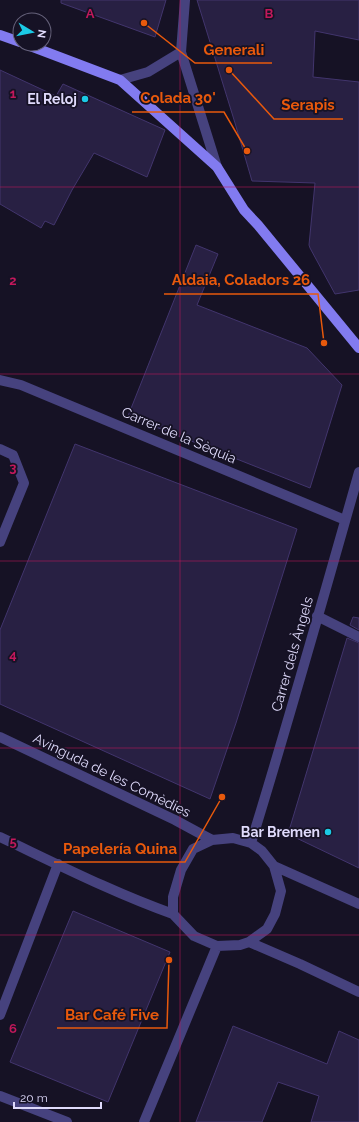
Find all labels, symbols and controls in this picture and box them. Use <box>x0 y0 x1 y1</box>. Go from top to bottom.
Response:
text: A <box>86 6 95 21</box>
text: B <box>265 6 274 21</box>
north arrow <box>12 12 52 52</box>
text: N <box>34 28 48 39</box>
callout: Generali <box>195 36 272 63</box>
text: Generali <box>204 41 264 59</box>
callout: Colada 30' <box>132 85 224 112</box>
text: 1 <box>10 86 17 101</box>
text: Colada 30' <box>140 89 216 107</box>
place label: El Reloj <box>27 91 77 107</box>
callout: Serapis <box>274 92 343 119</box>
marker: El Reloj <box>80 94 90 104</box>
text: Serapis <box>281 96 335 114</box>
callout: Aldaia, Coladors 26 <box>164 267 318 294</box>
text: Aldaia, Coladors 26 <box>172 271 310 289</box>
text: 2 <box>9 273 17 288</box>
street label: Carrer de la Sèquia <box>119 404 239 466</box>
text: 3 <box>9 460 17 475</box>
street label: Carrer dels Àngels <box>267 594 316 713</box>
text: 4 <box>9 647 17 662</box>
street label: Avinguda de les Comèdies <box>31 730 194 820</box>
place label: Bar Bremen <box>241 824 320 840</box>
marker: Bar Bremen <box>323 827 333 837</box>
text: 5 <box>9 834 17 849</box>
callout: Papelería Quina <box>54 835 185 862</box>
text: Papelería Quina <box>63 840 177 858</box>
callout: Bar Café Five <box>57 1001 167 1028</box>
text: Bar Café Five <box>65 1006 159 1024</box>
text: 6 <box>9 1021 17 1036</box>
scale bar <box>14 1084 101 1110</box>
text: 20 m <box>20 1091 48 1105</box>

